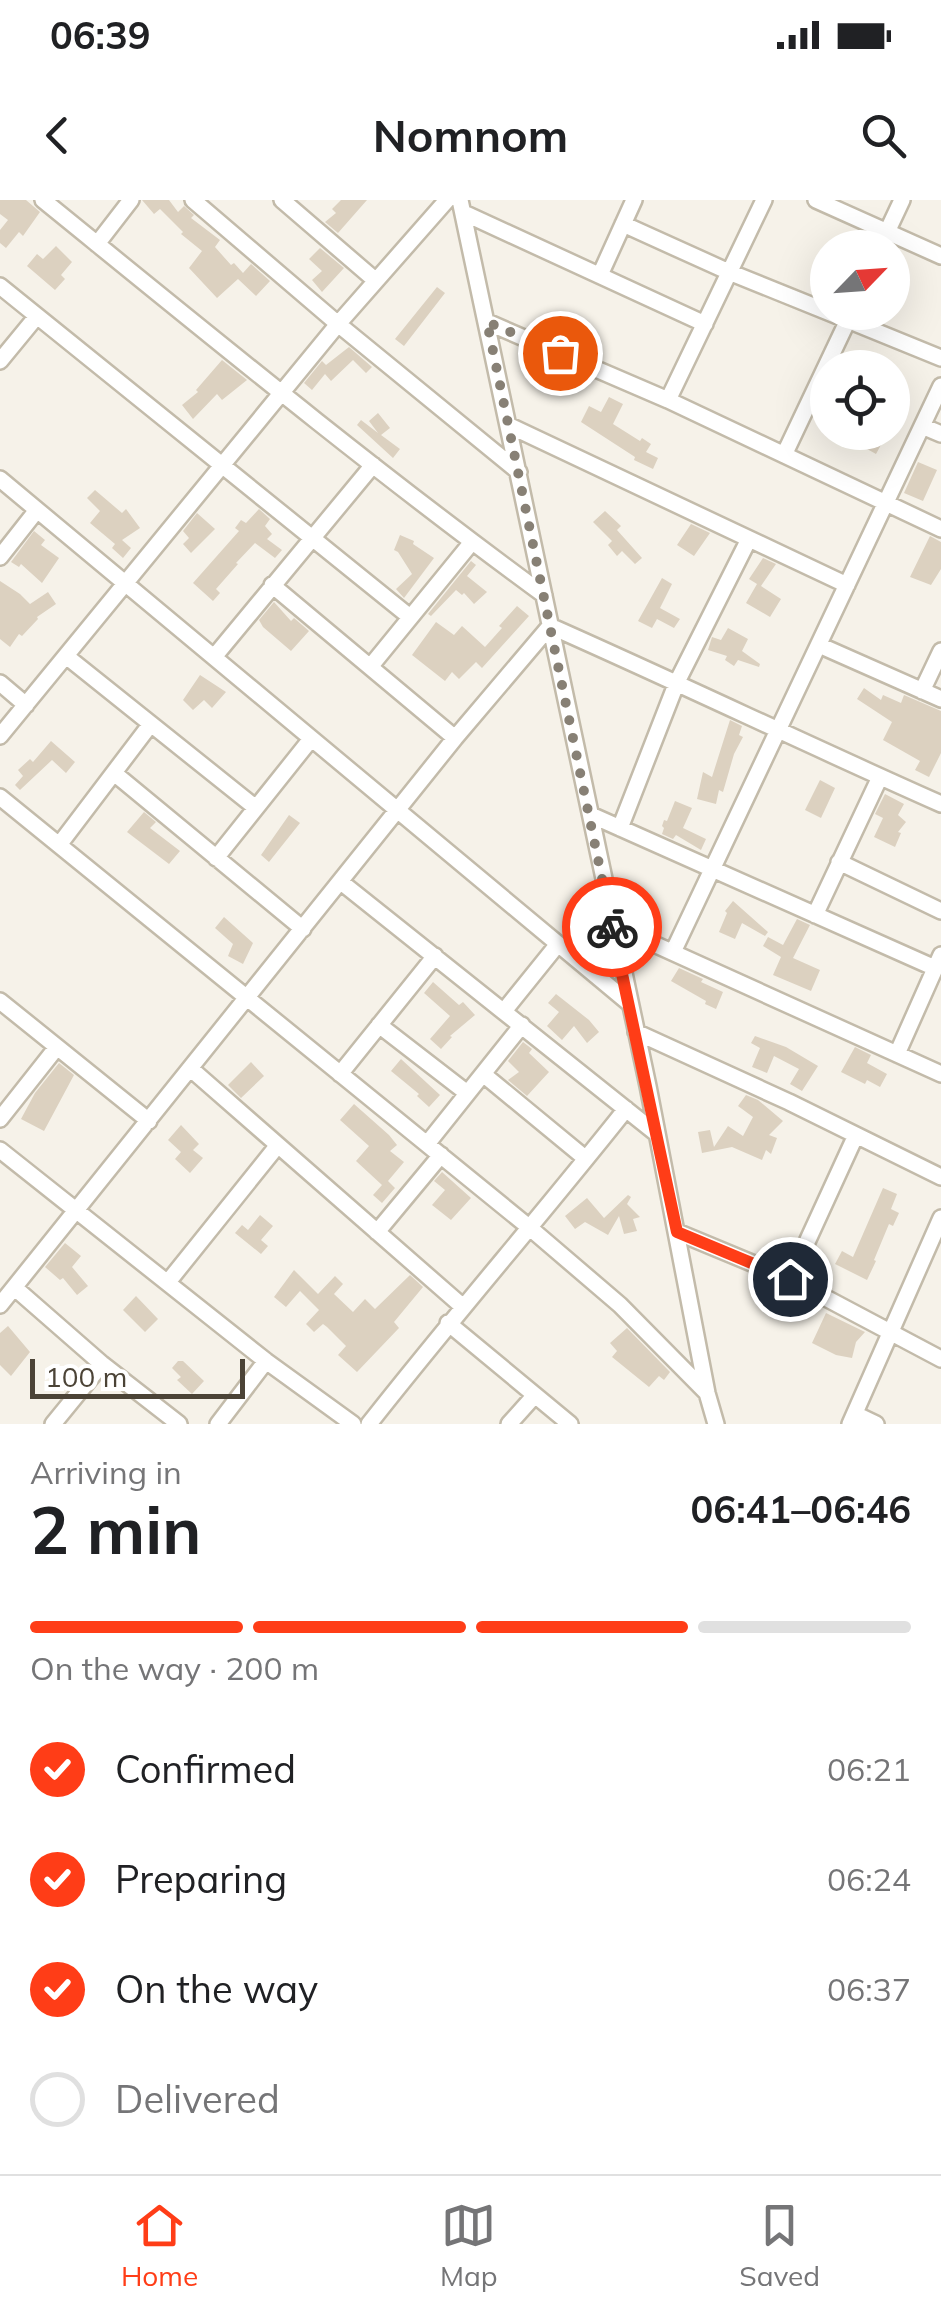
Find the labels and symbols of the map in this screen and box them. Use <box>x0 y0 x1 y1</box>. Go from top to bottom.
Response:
north arrow <box>810 230 910 330</box>
pin <box>518 311 603 396</box>
courier <box>562 877 662 977</box>
pin <box>748 1237 833 1322</box>
scale bar <box>30 1354 245 1398</box>

